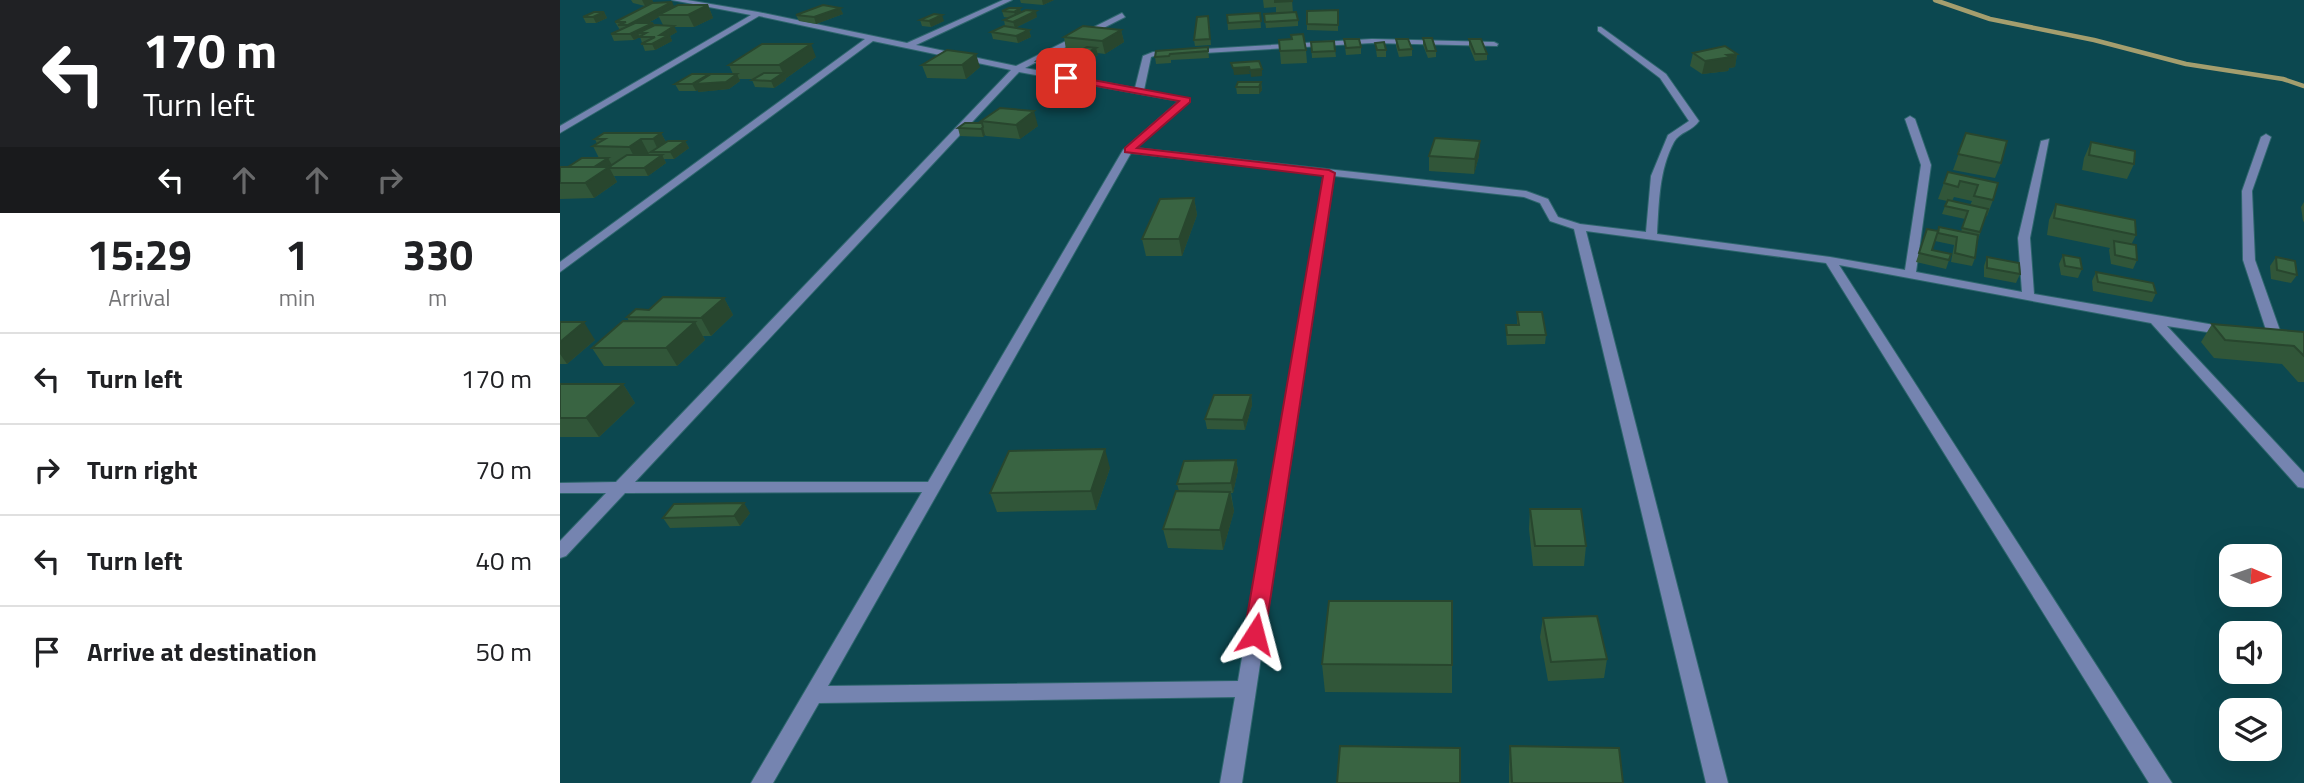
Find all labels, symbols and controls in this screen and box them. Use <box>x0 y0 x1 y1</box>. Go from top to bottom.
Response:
text: 170 m <box>143 12 277 87</box>
icon: left <box>28 28 119 119</box>
pin <box>1036 48 1096 108</box>
icon: arrive <box>1047 59 1085 97</box>
text: Turn left <box>143 80 255 128</box>
icon: left <box>152 161 190 199</box>
icon: ahead <box>225 161 263 199</box>
icon: ahead <box>298 161 336 199</box>
icon: right <box>371 161 409 199</box>
text: 15:29 <box>87 222 192 286</box>
text: 1 <box>285 222 309 286</box>
text: 330 <box>402 222 473 286</box>
text: Arrival <box>108 280 171 315</box>
text: min <box>279 280 315 315</box>
text: m <box>428 280 447 315</box>
text: Turn left <box>87 359 182 398</box>
text: 170 m <box>461 359 532 398</box>
icon: left <box>28 360 66 398</box>
text: Turn right <box>87 450 198 489</box>
text: 70 m <box>475 450 532 489</box>
icon: right <box>28 451 66 489</box>
text: Turn left <box>87 541 182 580</box>
text: 40 m <box>475 541 532 580</box>
icon: left <box>28 542 66 580</box>
north arrow <box>2219 544 2282 607</box>
map controls <box>2219 544 2282 761</box>
position arrow <box>1218 597 1292 671</box>
button: sound <box>2219 621 2282 684</box>
text: Arrive at destination <box>87 632 317 671</box>
text: 50 m <box>475 632 532 671</box>
icon: arrive <box>28 633 66 671</box>
button: layers <box>2219 698 2282 761</box>

